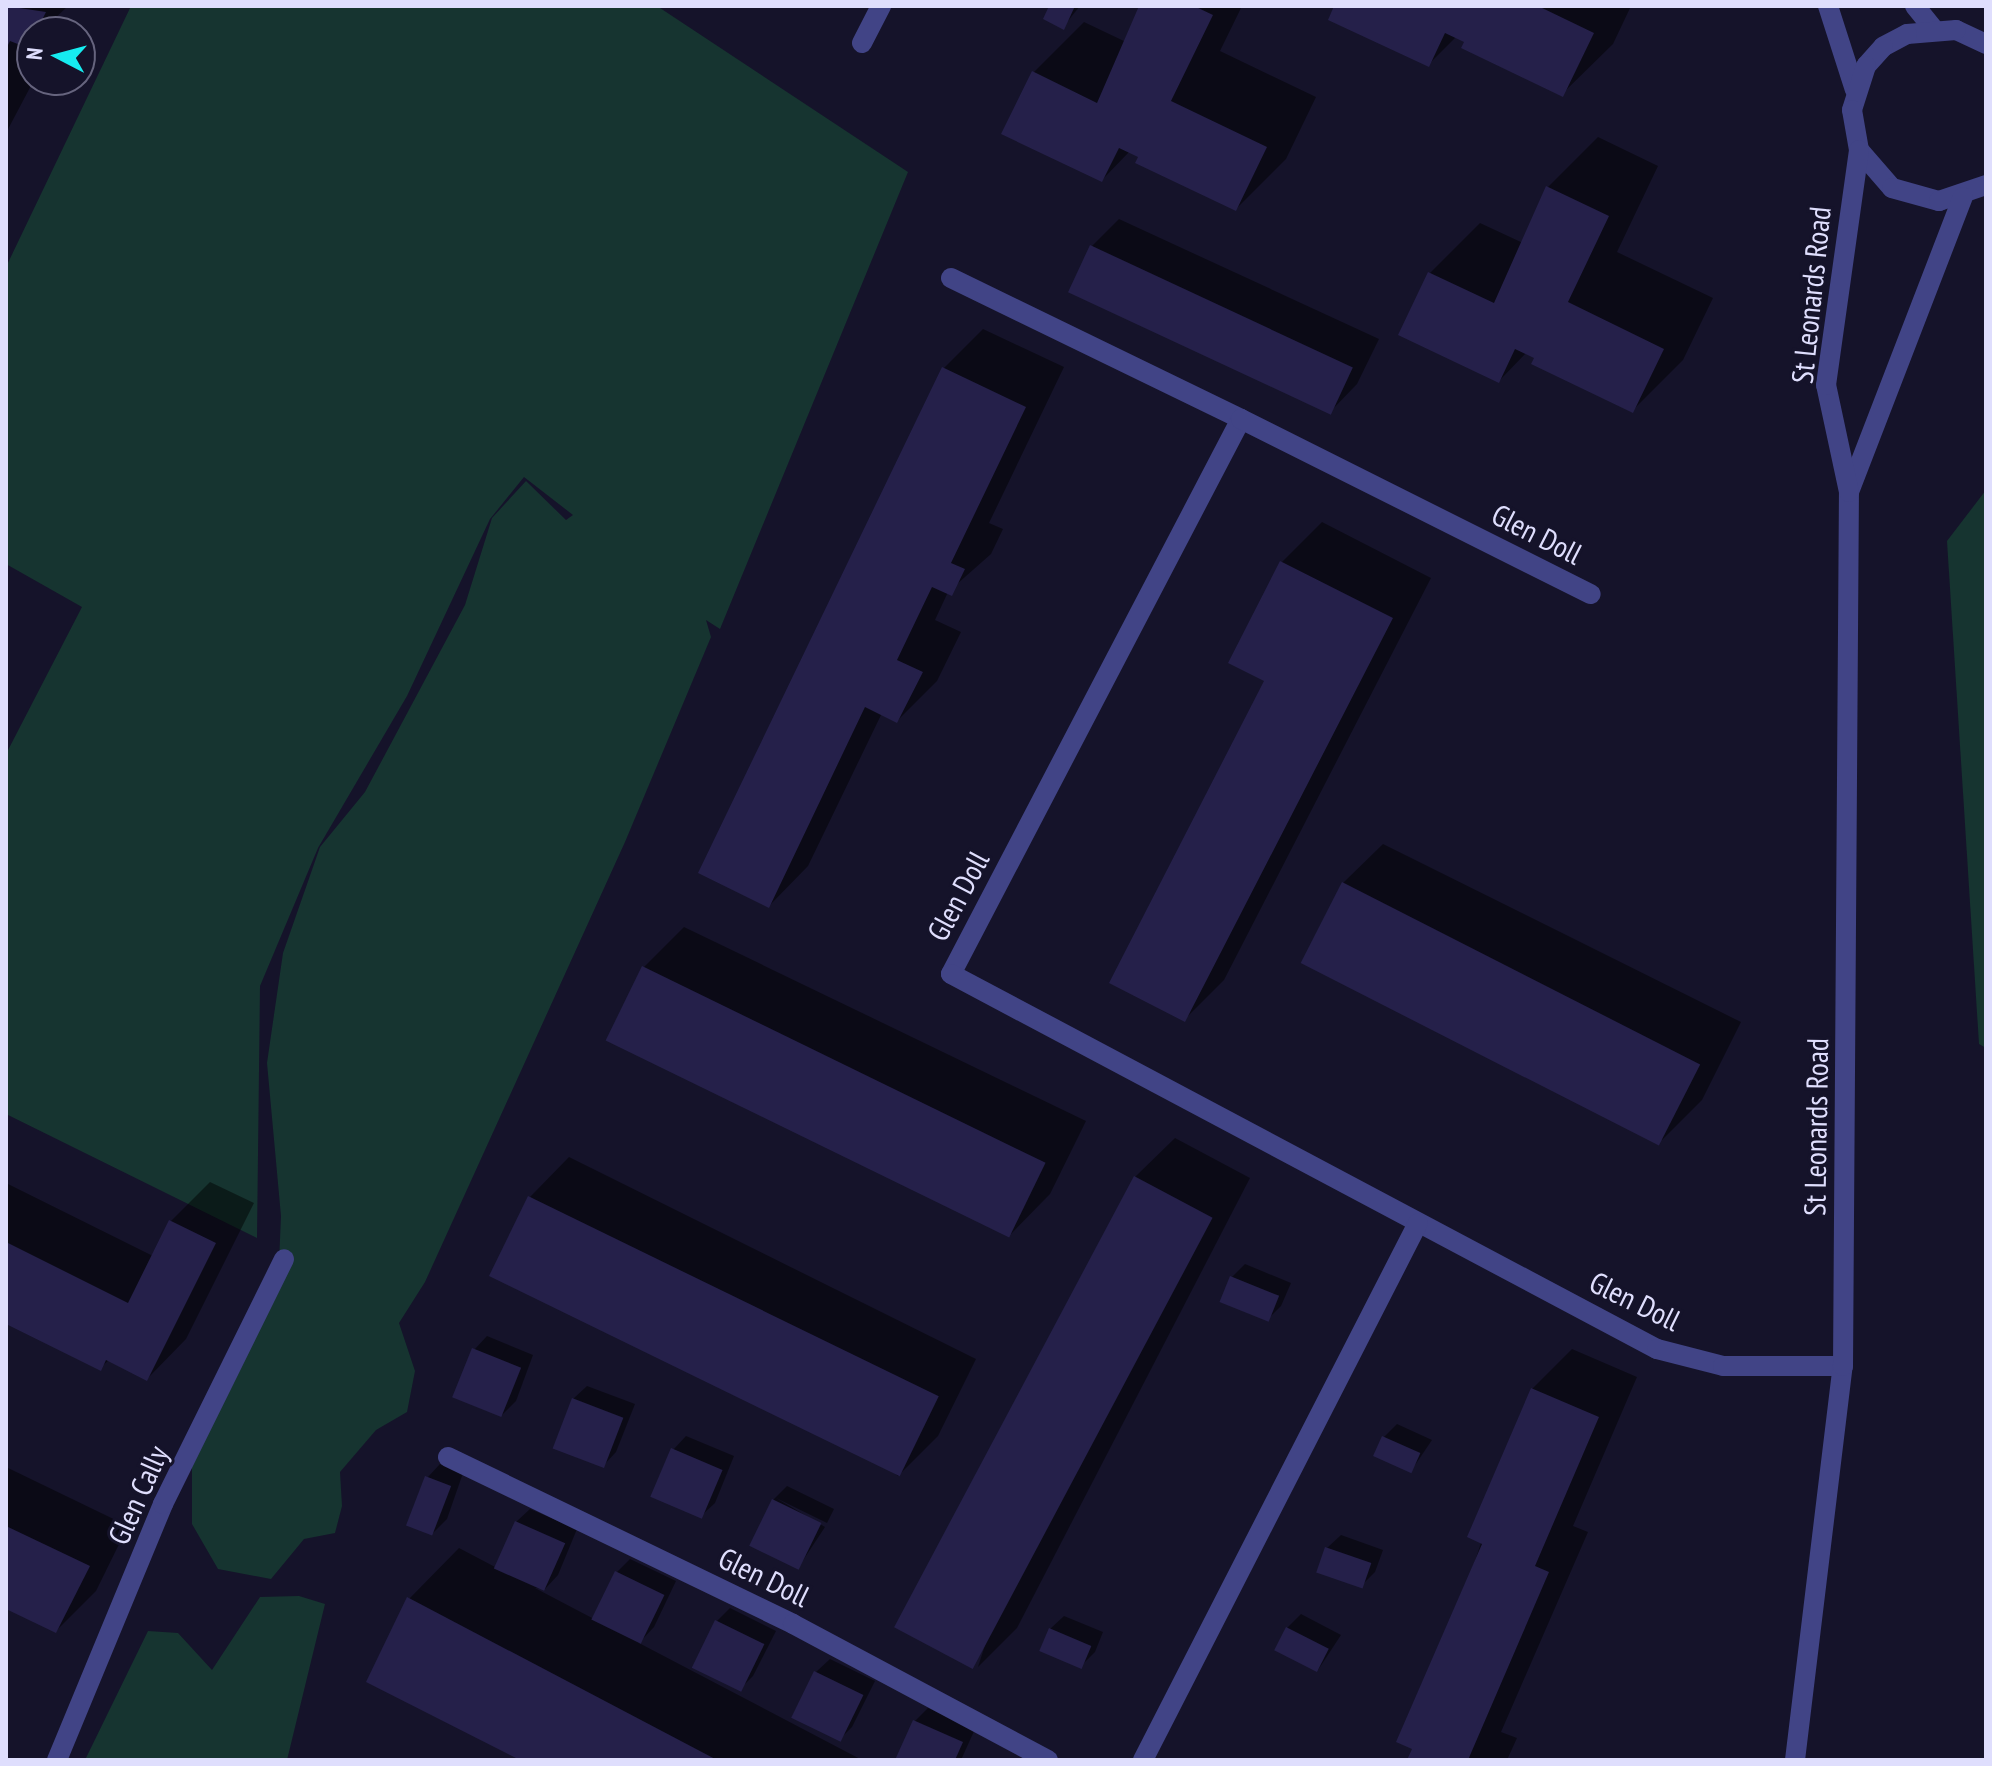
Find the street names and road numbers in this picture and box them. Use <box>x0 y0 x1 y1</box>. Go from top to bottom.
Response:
street label: St Leonards Road <box>1784 205 1838 385</box>
street label: Glen Doll <box>1486 496 1588 572</box>
street label: Glen Doll <box>919 845 997 947</box>
street label: St Leonards Road <box>1796 1038 1836 1216</box>
street label: Glen Doll <box>1584 1264 1686 1338</box>
street label: Glen Cally <box>100 1440 176 1550</box>
street label: Glen Doll <box>713 1540 815 1614</box>

